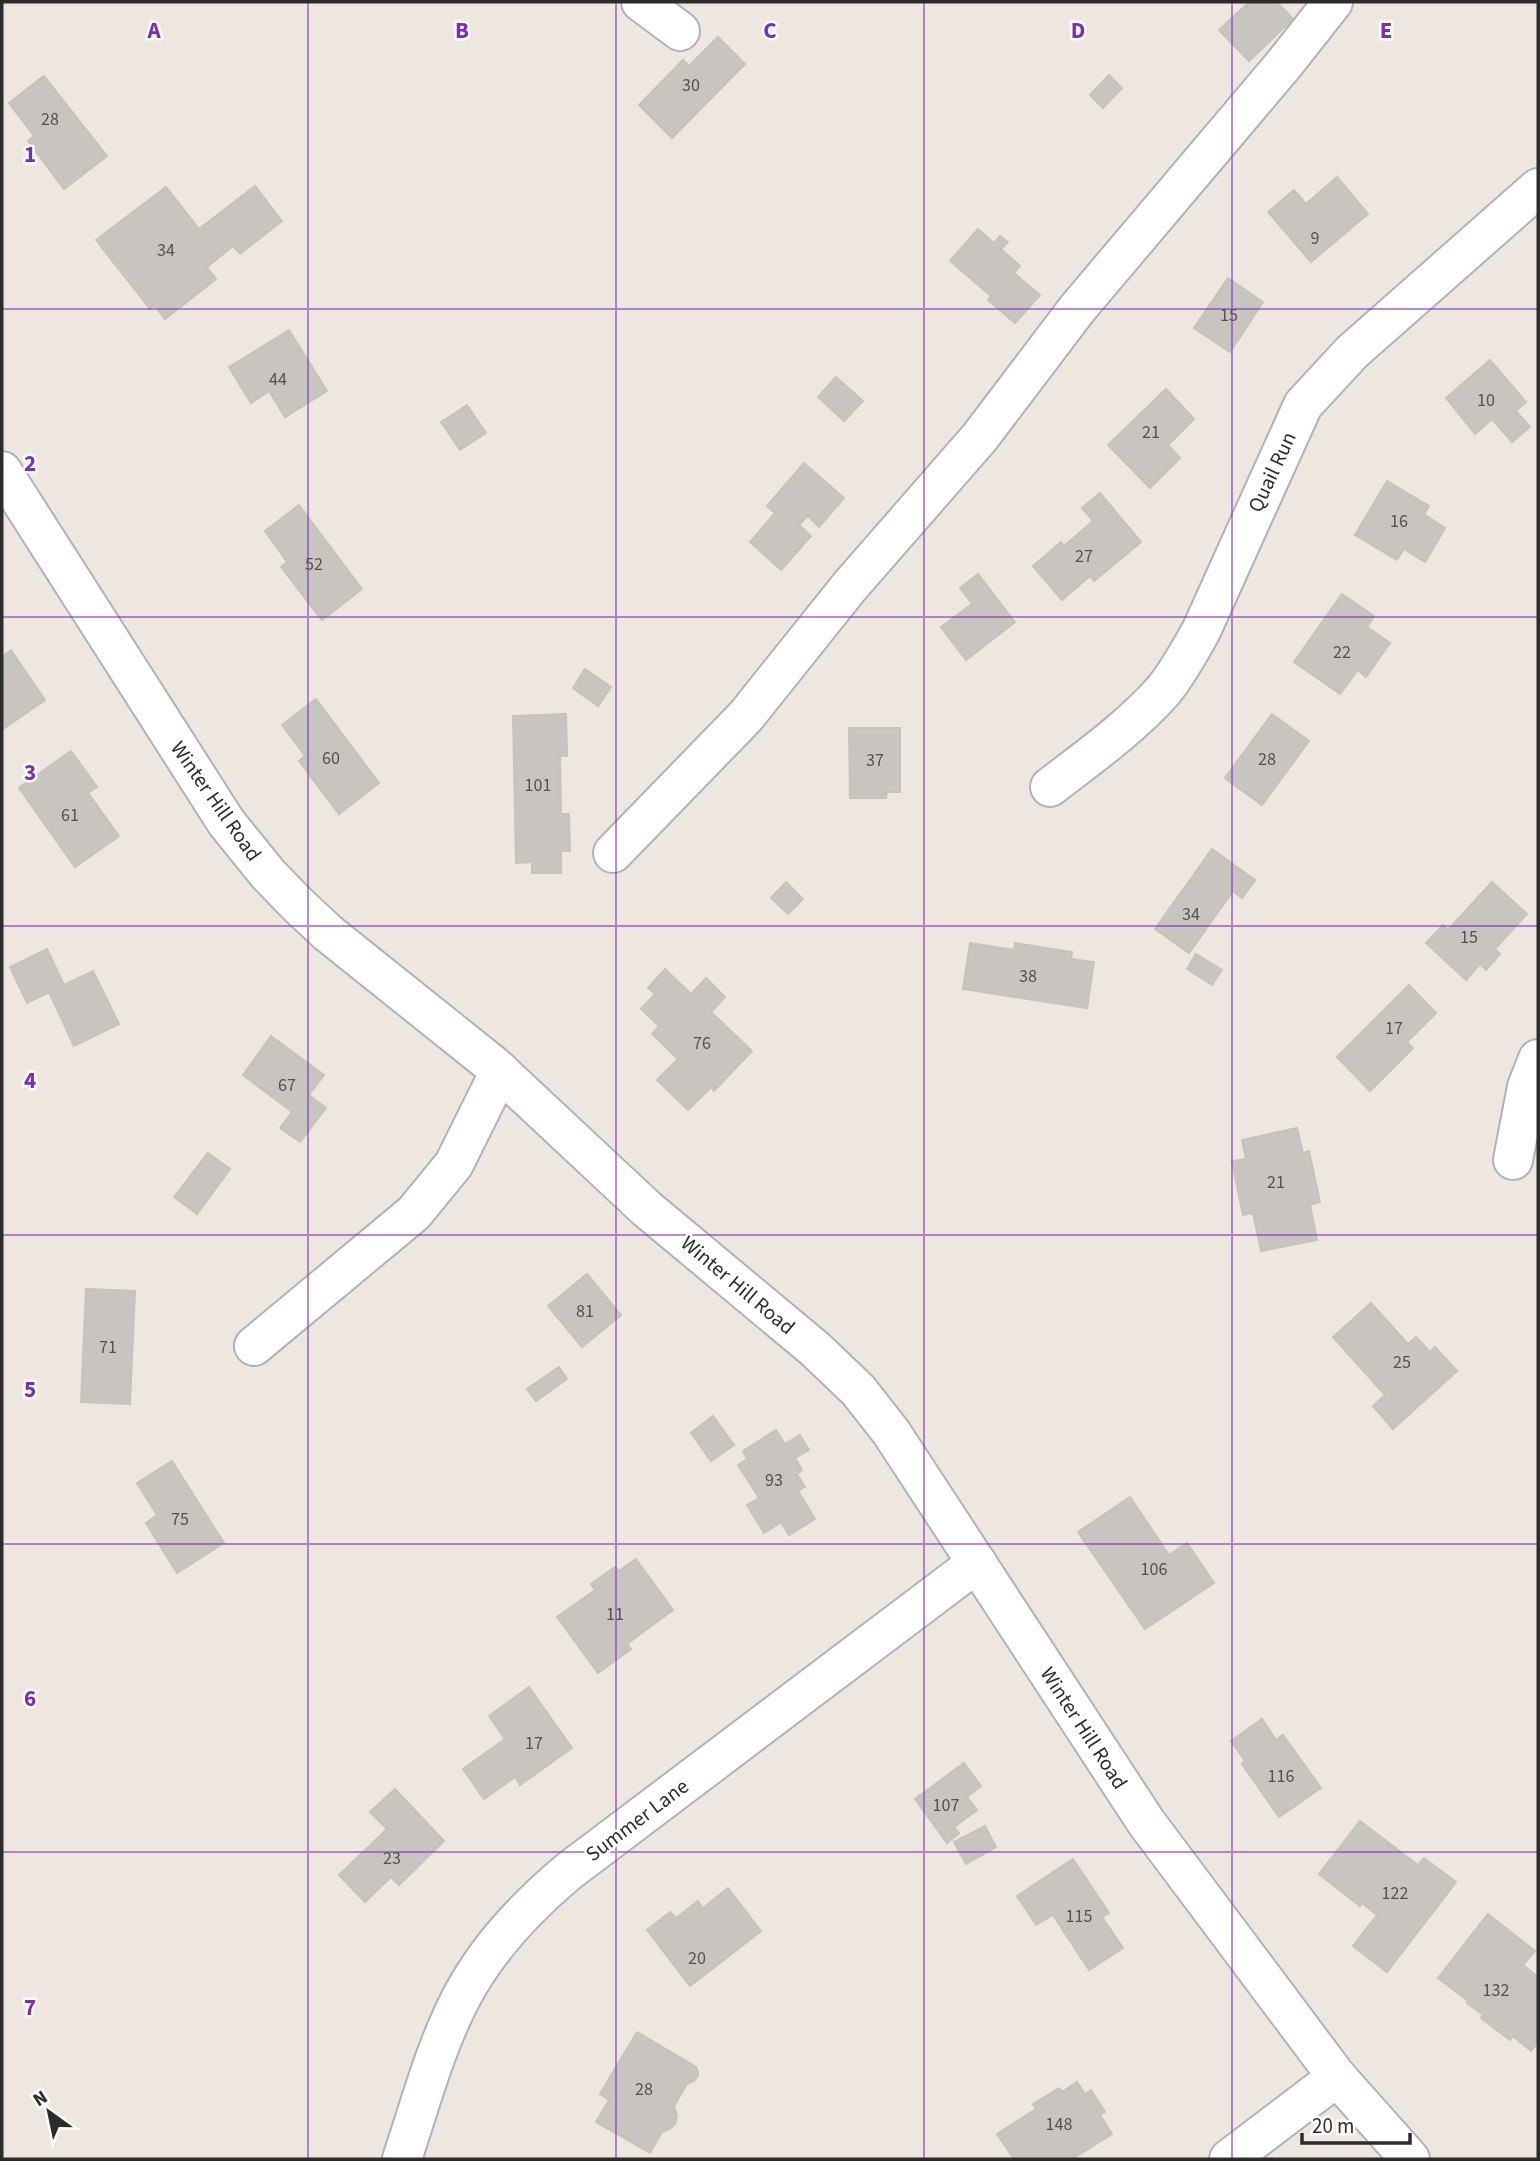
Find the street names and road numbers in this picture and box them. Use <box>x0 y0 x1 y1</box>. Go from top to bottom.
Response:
street label: Quail Run <box>1240 427 1304 517</box>
street label: Winter Hill Road <box>163 735 269 867</box>
street label: Winter Hill Road <box>674 1228 802 1342</box>
street label: Winter Hill Road <box>1033 1661 1135 1795</box>
street label: Summer Lane <box>579 1771 695 1869</box>

